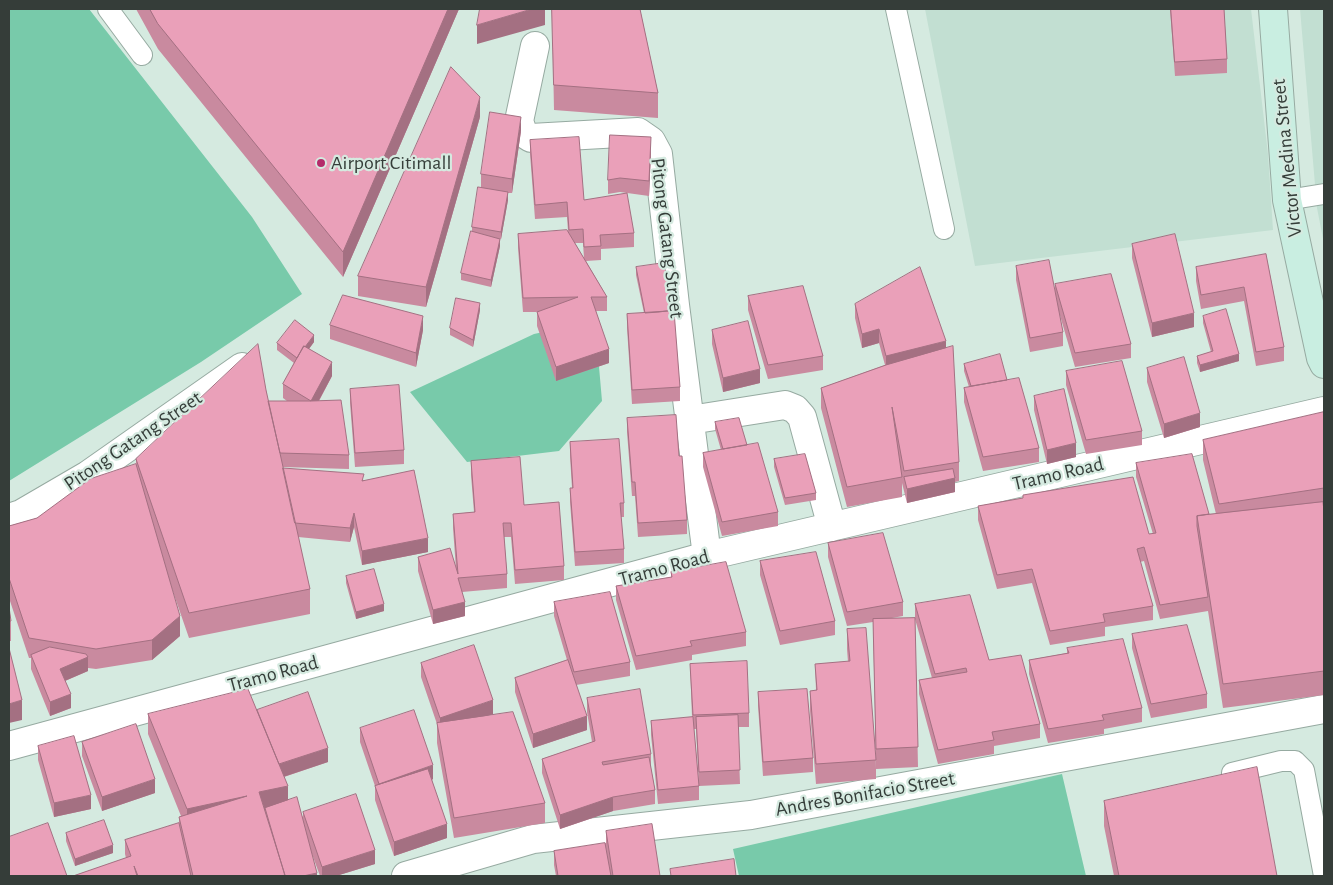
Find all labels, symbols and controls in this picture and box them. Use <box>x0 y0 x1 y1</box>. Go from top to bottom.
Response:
street label: Victor Medina Street <box>1267 78 1307 238</box>
place label: Airport Citimall <box>331 151 451 175</box>
marker: Airport Citimall <box>315 157 327 169</box>
street label: Pitong Gatang Street <box>645 157 689 319</box>
street label: Pitong Gatang Street <box>59 386 207 496</box>
street label: Tramo Road <box>1010 452 1106 496</box>
street label: Tramo Road <box>616 544 712 592</box>
street label: Tramo Road <box>225 650 321 698</box>
street label: Andres Bonifacio Street <box>774 766 956 822</box>

